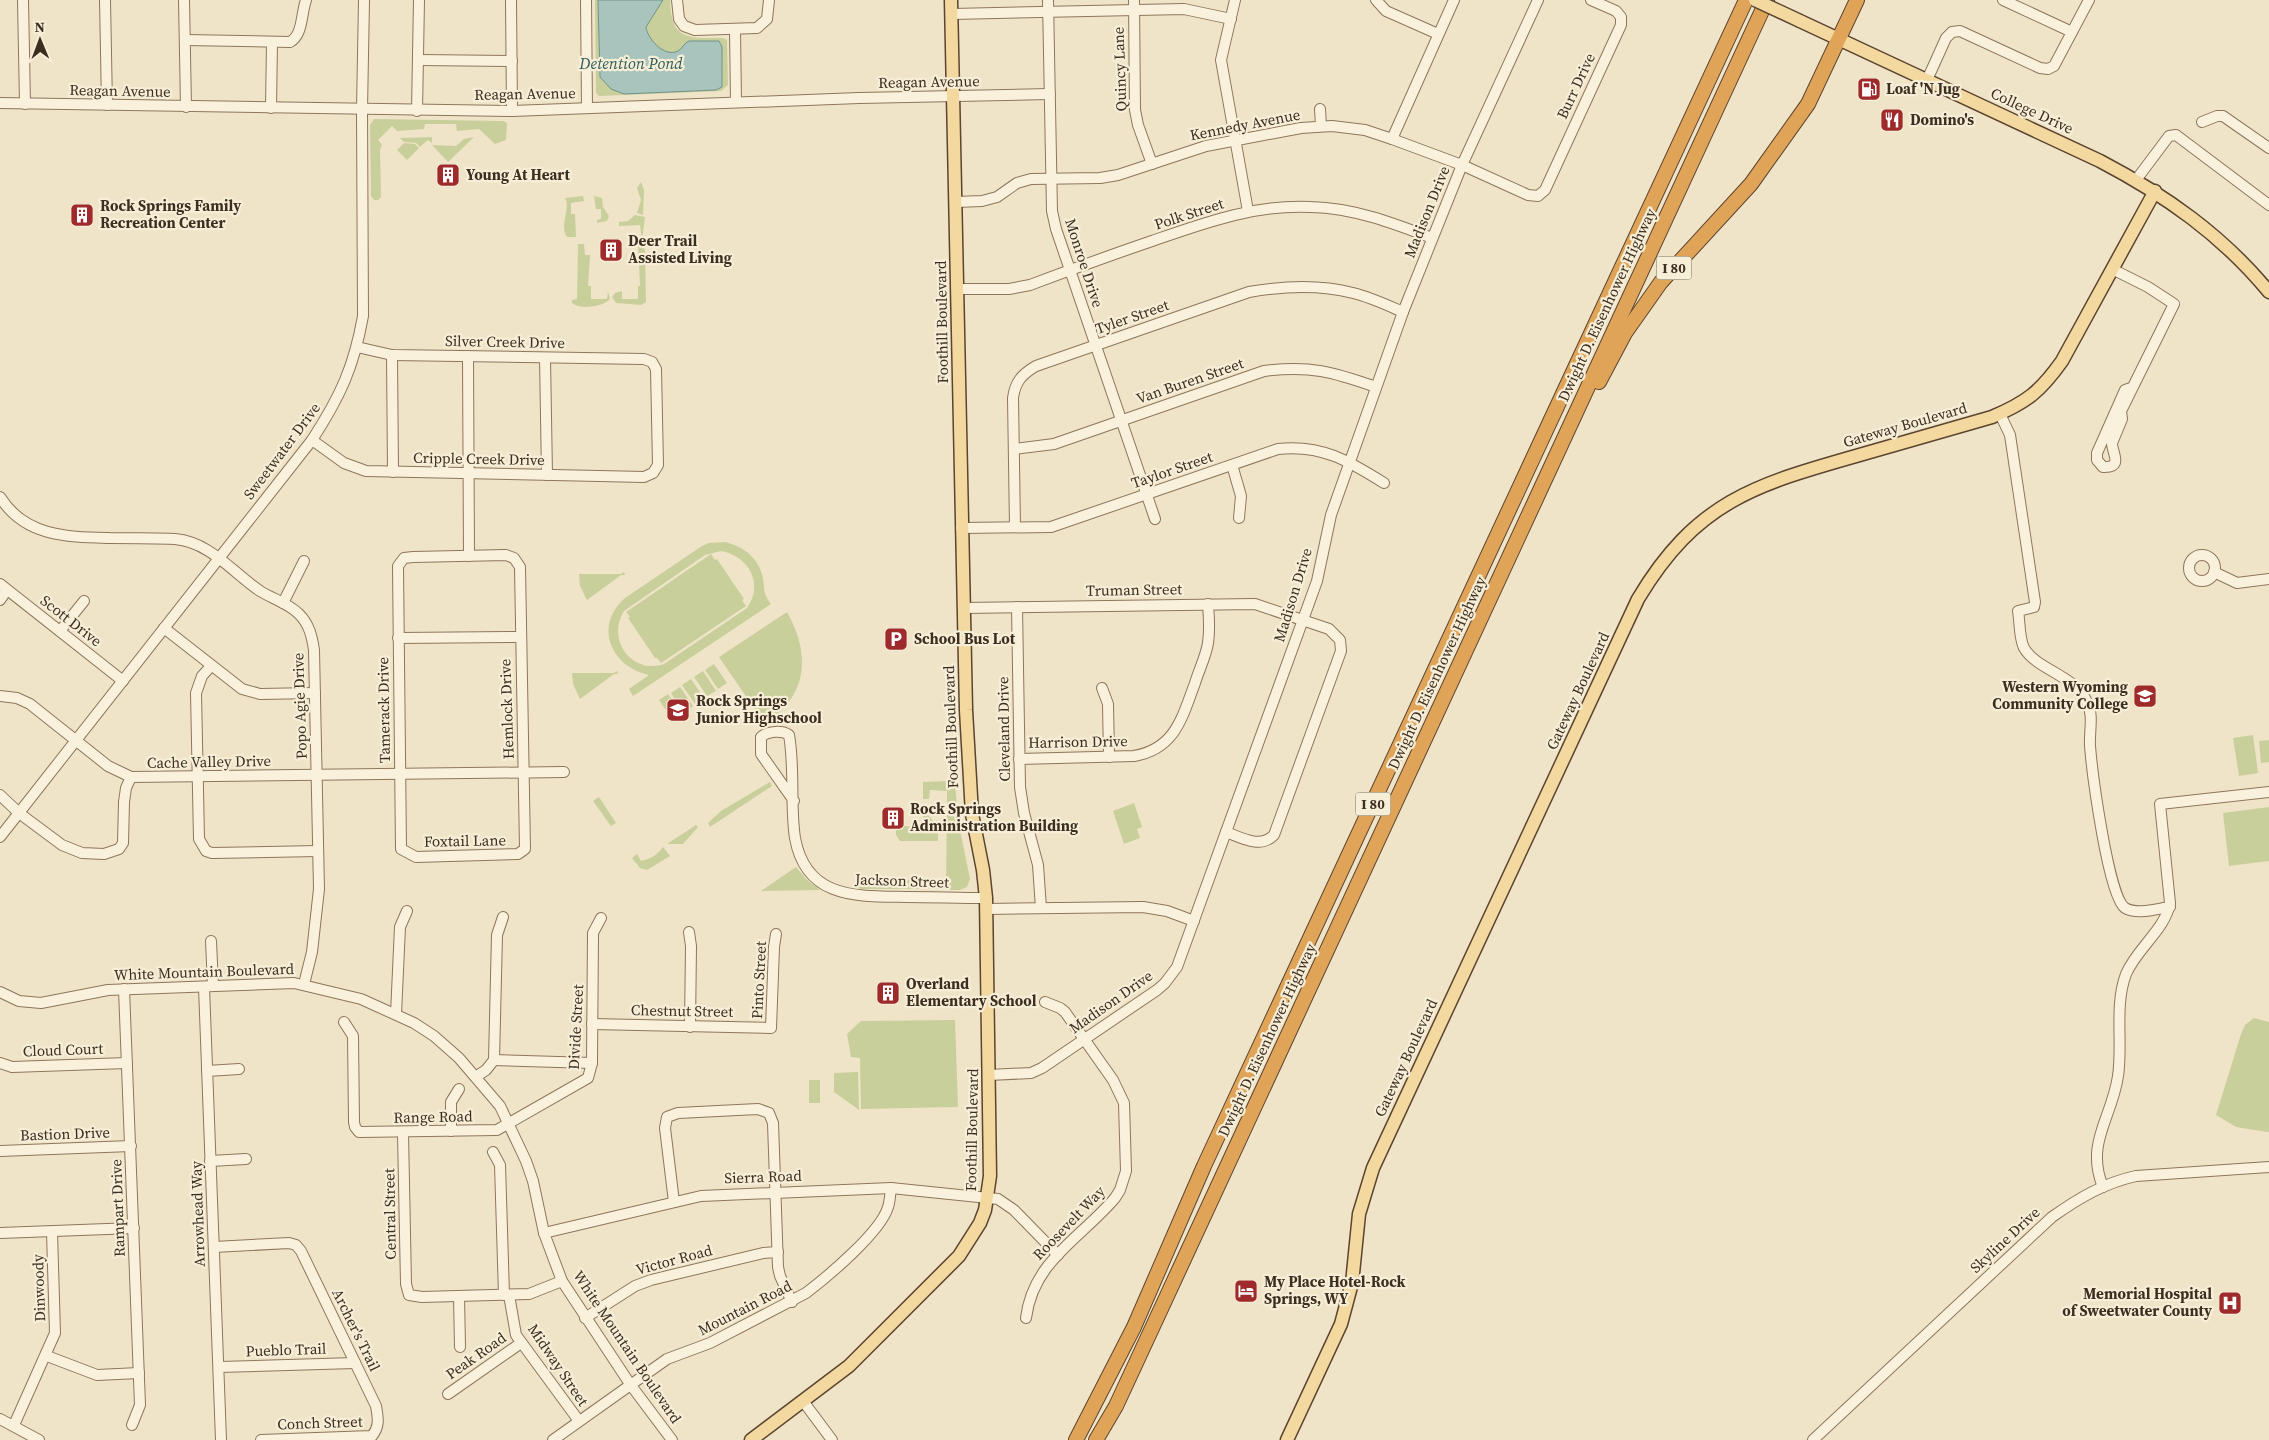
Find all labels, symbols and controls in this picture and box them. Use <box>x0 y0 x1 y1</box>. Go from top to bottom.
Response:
north arrow <box>15 15 65 65</box>
text: N <box>34 17 45 37</box>
street label: Quincy Lane <box>1108 26 1131 112</box>
street label: Burr Drive <box>1551 49 1600 122</box>
water label: Detention Pond <box>578 52 683 74</box>
street label: Reagan Avenue <box>878 70 980 93</box>
fuel station icon: Loaf 'N Jug <box>1856 76 1882 102</box>
place label: Loaf 'N Jug <box>1886 78 1960 99</box>
street label: Reagan Avenue <box>69 79 171 102</box>
street label: Reagan Avenue <box>474 82 576 105</box>
street label: College Drive <box>1987 82 2077 139</box>
street label: Kennedy Avenue <box>1188 103 1302 145</box>
restaurant icon: Domino's <box>1879 107 1905 133</box>
place label: Domino's <box>1910 109 1974 130</box>
building icon: Young At Heart <box>435 162 461 188</box>
street label: Madison Drive <box>1399 162 1455 261</box>
place label: Young At Heart <box>466 164 570 185</box>
street label: Polk Street <box>1152 192 1226 235</box>
place label: Rock Springs Family Recreation Center <box>100 195 241 233</box>
building icon: Rock Springs Family Recreation Center <box>69 202 95 228</box>
street label: Dwight D. Eisenhower Highway <box>1552 204 1661 405</box>
street label: Monroe Drive <box>1060 216 1109 310</box>
place label: Deer Trail Assisted Living <box>628 230 732 268</box>
building icon: Deer Trail Assisted Living <box>598 237 624 263</box>
road number: I 80 <box>1656 256 1692 280</box>
street label: Foothill Boulevard <box>930 260 953 384</box>
street label: Tyler Street <box>1092 294 1172 339</box>
street label: Silver Creek Drive <box>445 330 565 353</box>
street label: Van Buren Street <box>1133 352 1246 409</box>
street label: Gateway Boulevard <box>1840 397 1970 452</box>
street label: Sweetwater Drive <box>238 398 325 503</box>
street label: Taylor Street <box>1128 446 1215 493</box>
street label: Cripple Creek Drive <box>413 447 545 470</box>
street label: Madison Drive <box>1268 545 1317 644</box>
street label: Dwight D. Eisenhower Highway <box>1382 572 1491 773</box>
street label: Truman Street <box>1086 578 1182 601</box>
street label: Scott Drive <box>36 590 107 651</box>
parking icon: School Bus Lot <box>883 626 909 652</box>
place label: School Bus Lot <box>914 628 1016 649</box>
street label: Gateway Boulevard <box>1541 628 1614 753</box>
street label: Popo Agie Drive <box>287 652 312 760</box>
street label: Tamerack Drive <box>372 656 395 763</box>
street label: Hemlock Drive <box>494 658 519 760</box>
street label: Foothill Boulevard <box>938 665 963 789</box>
street label: Cleveland Drive <box>992 676 1015 782</box>
place label: Western Wyoming Community College <box>1992 676 2128 714</box>
school or university icon: Western Wyoming Community College <box>2132 683 2158 709</box>
place label: Rock Springs Junior Highschool <box>695 690 822 728</box>
school or university icon: Rock Springs Junior Highschool <box>665 697 691 723</box>
street label: Harrison Drive <box>1028 730 1128 753</box>
street label: Cache Valley Drive <box>147 750 272 773</box>
road number: I 80 <box>1356 792 1390 816</box>
place label: Rock Springs Administration Building <box>910 798 1078 836</box>
building icon: Rock Springs Administration Building <box>880 805 906 831</box>
street label: Foxtail Lane <box>424 829 507 852</box>
street label: Jackson Street <box>854 868 950 893</box>
street label: Dwight D. Eisenhower Highway <box>1212 939 1321 1140</box>
street label: Pinto Street <box>746 940 771 1019</box>
street label: White Mountain Boulevard <box>113 958 295 985</box>
street label: Madison Drive <box>1065 965 1157 1038</box>
place label: Overland Elementary School <box>906 973 1037 1011</box>
building icon: Overland Elementary School <box>875 980 901 1006</box>
street label: Divide Street <box>563 984 588 1070</box>
street label: Gateway Boulevard <box>1369 995 1442 1120</box>
street label: Chestnut Street <box>631 999 734 1022</box>
street label: Cloud Court <box>22 1038 104 1061</box>
street label: Foothill Boulevard <box>960 1068 983 1192</box>
street label: Range Road <box>393 1105 473 1128</box>
street label: Bastion Drive <box>20 1121 111 1146</box>
street label: Rampart Drive <box>105 1158 130 1257</box>
street label: Arrowhead Way <box>185 1160 210 1267</box>
street label: Sierra Road <box>724 1165 803 1188</box>
street label: Central Street <box>378 1168 401 1260</box>
street label: Roosevelt Way <box>1028 1181 1110 1264</box>
street label: Skyline Drive <box>1965 1202 2044 1277</box>
street label: Victor Road <box>633 1239 715 1280</box>
street label: Dinwoody <box>27 1254 50 1322</box>
street label: White Mountain Boulevard <box>568 1266 687 1428</box>
place label: My Place Hotel-Rock Springs, WY <box>1264 1271 1406 1309</box>
street label: Mountain Road <box>694 1275 796 1340</box>
hotel icon: My Place Hotel-Rock Springs, WY <box>1233 1278 1259 1304</box>
place label: Memorial Hospital of Sweetwater County <box>2062 1283 2212 1321</box>
street label: Archer's Trail <box>327 1285 386 1375</box>
hospital icon: Memorial Hospital of Sweetwater County <box>2217 1290 2243 1316</box>
street label: Midway Street <box>523 1319 594 1410</box>
street label: Peak Road <box>441 1327 511 1384</box>
street label: Pueblo Trail <box>245 1338 327 1361</box>
street label: Conch Street <box>277 1411 363 1434</box>

